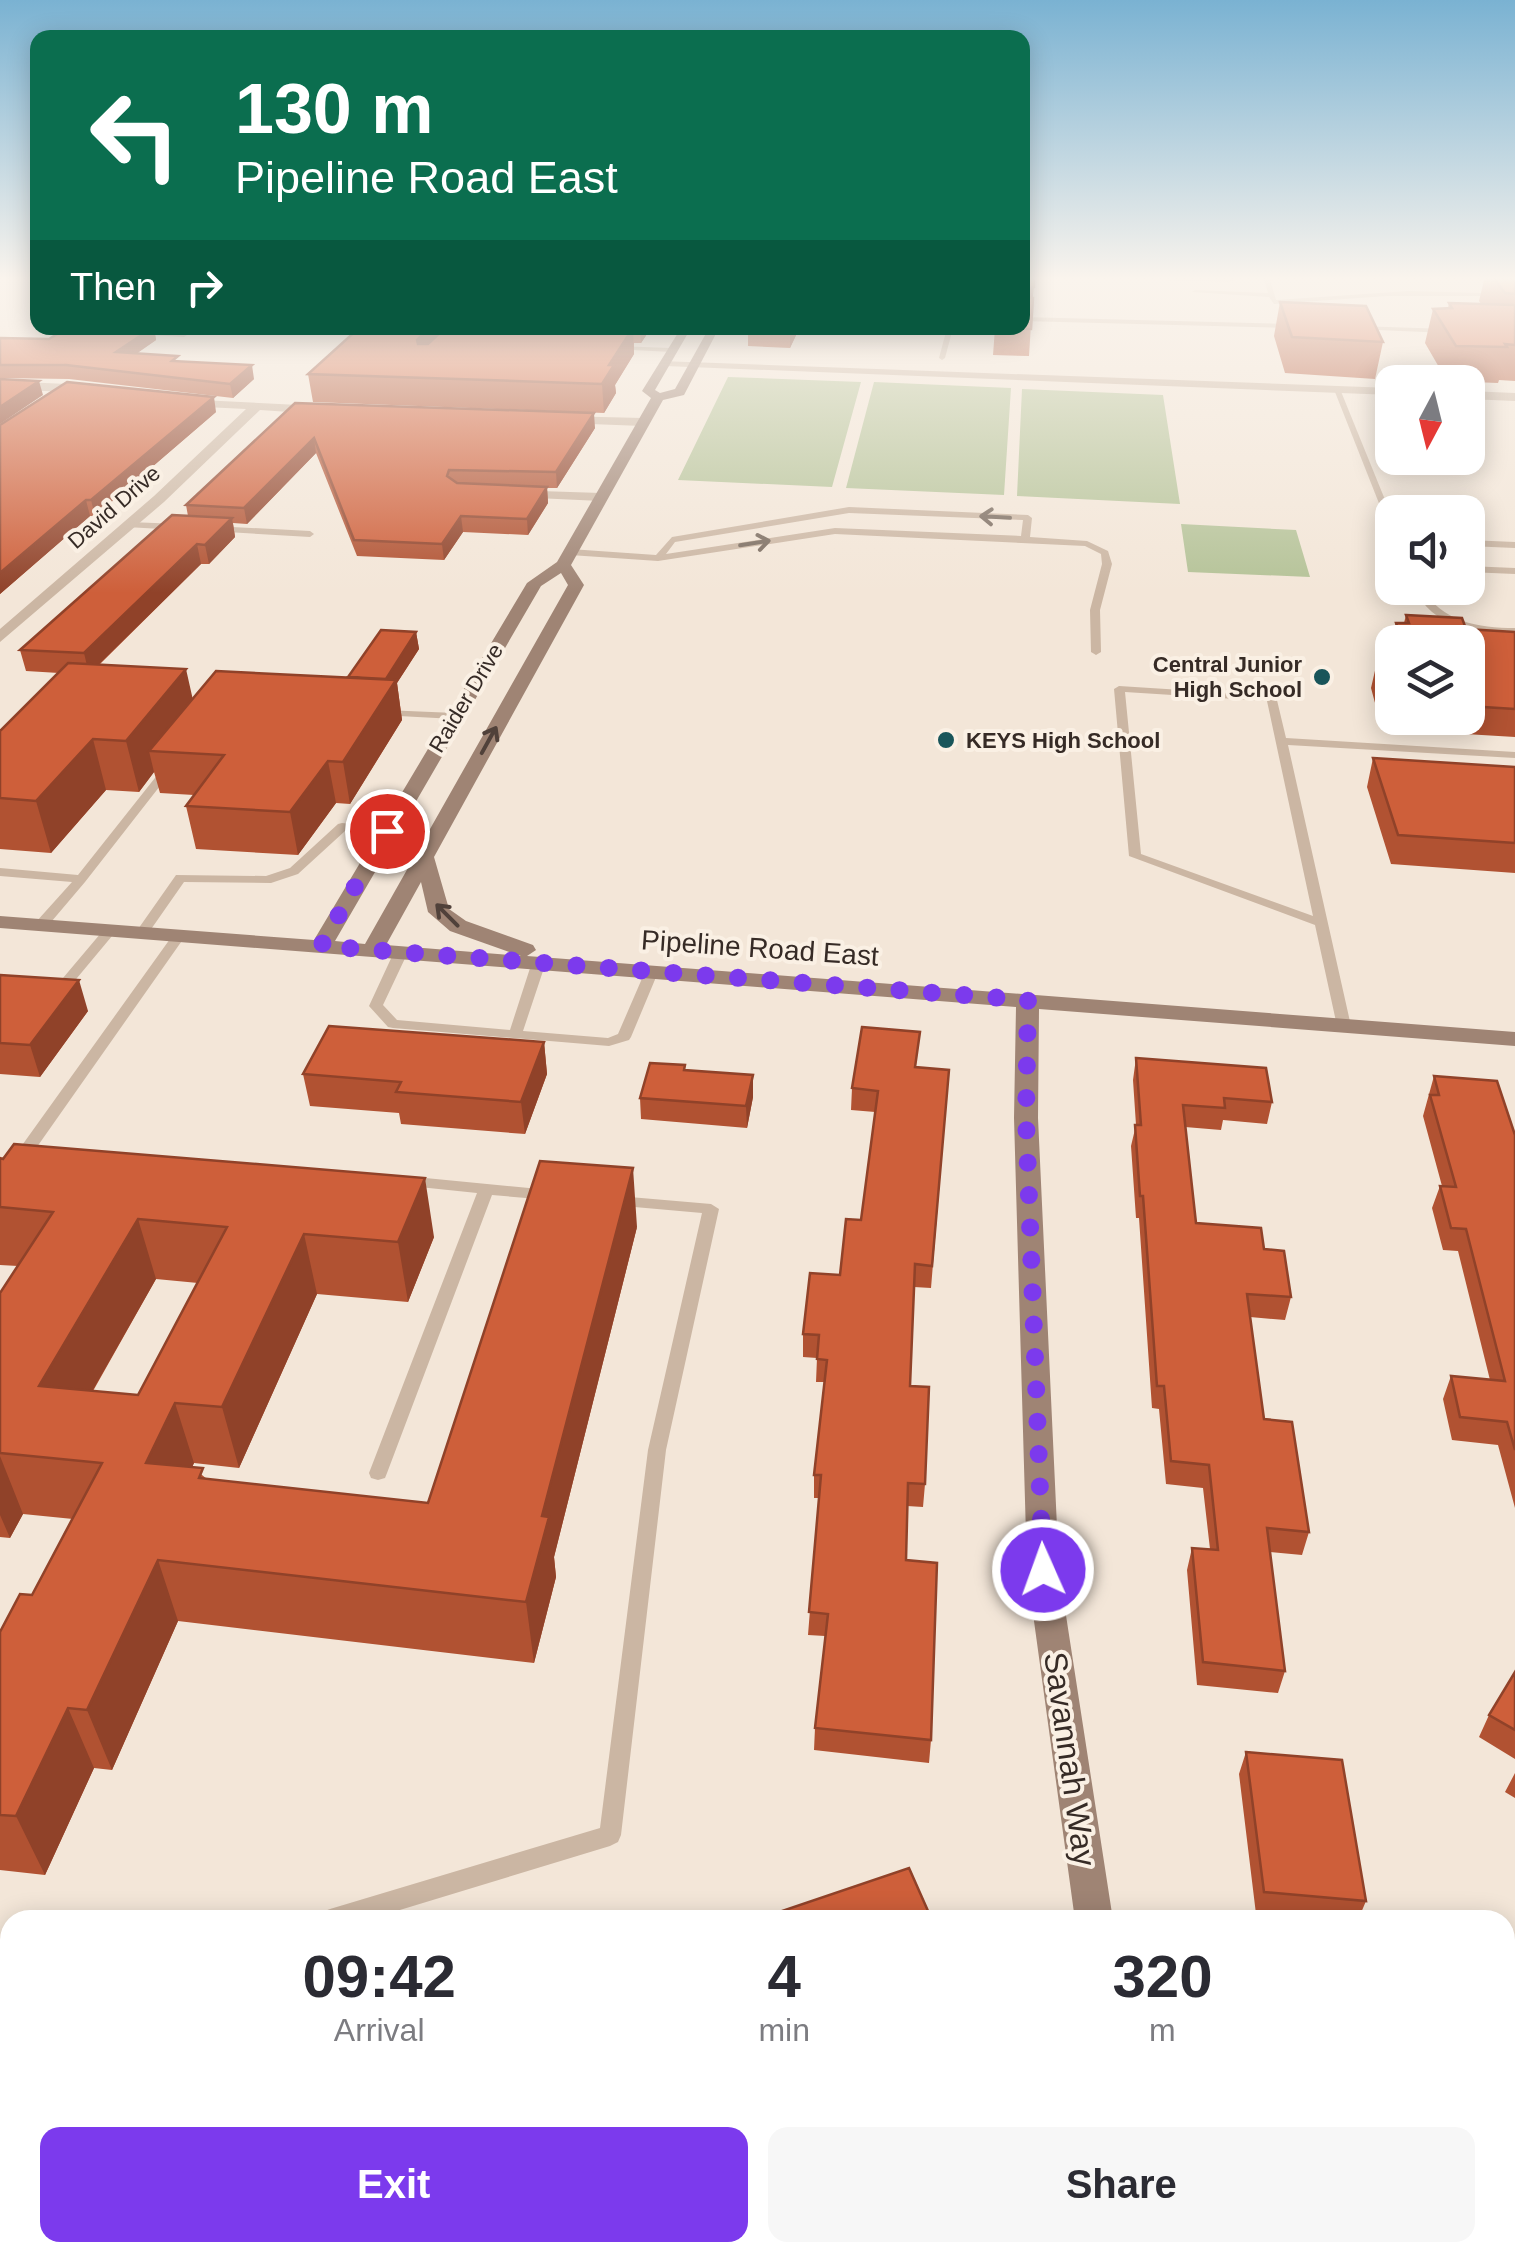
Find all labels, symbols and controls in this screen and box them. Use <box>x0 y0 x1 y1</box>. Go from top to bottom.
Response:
icon: left <box>70 70 200 200</box>
text: 130 m <box>235 70 433 148</box>
text: Pipeline Road East <box>235 152 618 203</box>
icon: right <box>177 260 232 315</box>
text: Then <box>70 266 157 308</box>
north arrow <box>1375 365 1485 475</box>
map controls <box>1375 365 1485 735</box>
street label: David Drive <box>63 460 165 554</box>
button: sound <box>1375 495 1485 605</box>
one-way arrow <box>980 507 1012 526</box>
one-way arrow <box>738 533 770 552</box>
button: layers <box>1375 625 1485 735</box>
street label: Raider Drive <box>424 639 508 757</box>
place label: Central Junior High School <box>1153 652 1302 702</box>
marker: Central Junior High School <box>1311 666 1333 688</box>
one-way arrow <box>479 726 499 756</box>
place label: KEYS High School <box>966 728 1160 753</box>
marker: KEYS High School <box>935 729 957 751</box>
pin <box>345 789 430 874</box>
icon: arrive <box>360 804 415 859</box>
one-way arrow <box>436 903 460 927</box>
street label: Pipeline Road East <box>640 924 880 972</box>
position arrow <box>991 1518 1095 1622</box>
street label: Savannah Way <box>1037 1650 1103 1868</box>
text: 09:42 <box>302 1943 456 2010</box>
text: 4 <box>767 1943 801 2010</box>
text: 320 <box>1112 1943 1213 2010</box>
text: Arrival <box>334 2012 425 2048</box>
text: min <box>758 2012 810 2048</box>
text: m <box>1149 2012 1176 2048</box>
button: Exit <box>40 2127 748 2242</box>
button: Share <box>768 2127 1475 2242</box>

